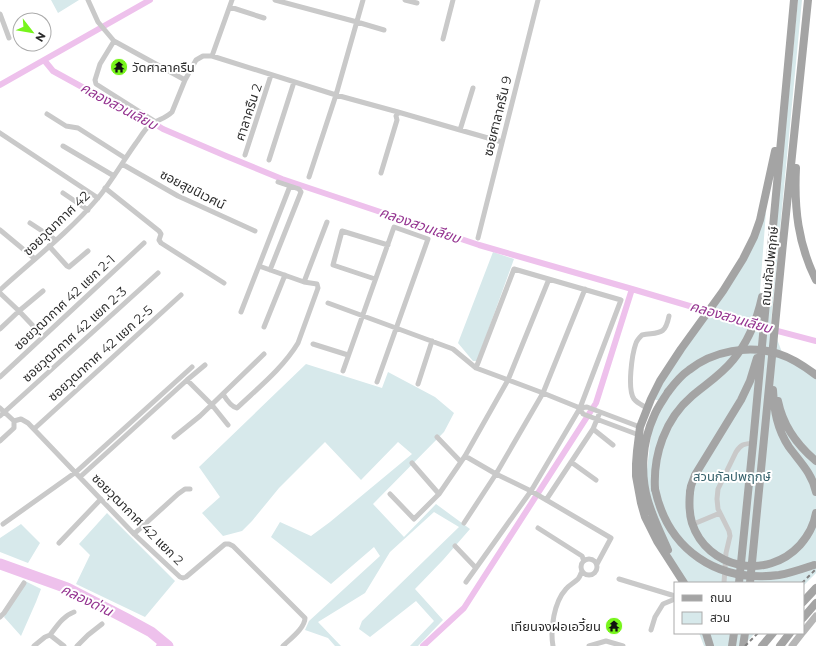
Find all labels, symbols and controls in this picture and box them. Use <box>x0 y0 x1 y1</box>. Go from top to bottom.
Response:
north arrow <box>12 12 52 52</box>
text: N <box>32 30 49 45</box>
temple icon: วัดศาลาครืน <box>109 57 129 77</box>
place label: วัดศาลาครืน <box>132 59 195 75</box>
street label: ซอยศาลาครืน 9 <box>479 74 515 158</box>
water label: คลองสวนเลียบ <box>78 78 162 134</box>
street label: ศาลาครืน 2 <box>231 81 265 143</box>
street label: ซอยสุขนิเวศน์ <box>158 166 228 212</box>
street label: ซอยวุฒากาศ 42 <box>19 187 93 259</box>
water label: คลองสวนเลียบ <box>377 203 464 248</box>
street label: ถนนกัลปพฤกษ์ <box>757 225 781 307</box>
street label: ซอยวุฒากาศ 42 แยก 2-1 <box>10 251 118 353</box>
street label: ซอยวุฒากาศ 42 แยก 2-3 <box>18 283 130 385</box>
water label: คลองสวนเลียบ <box>688 297 776 338</box>
street label: ซอยวุฒากาศ 42 แยก 2-5 <box>44 302 156 404</box>
park label: สวนกัลปพฤกษ์ <box>693 468 771 484</box>
street label: ซอยวุฒากาศ 42 แยก 2 <box>89 470 187 568</box>
water label: คลองด่าน <box>58 580 117 621</box>
legend <box>674 582 804 634</box>
text: ถนน <box>710 590 732 605</box>
text: สวน <box>710 610 730 625</box>
temple icon: เทียนจงฝอเอวี้ยน <box>604 616 624 636</box>
place label: เทียนจงฝอเอวี้ยน <box>510 617 601 634</box>

